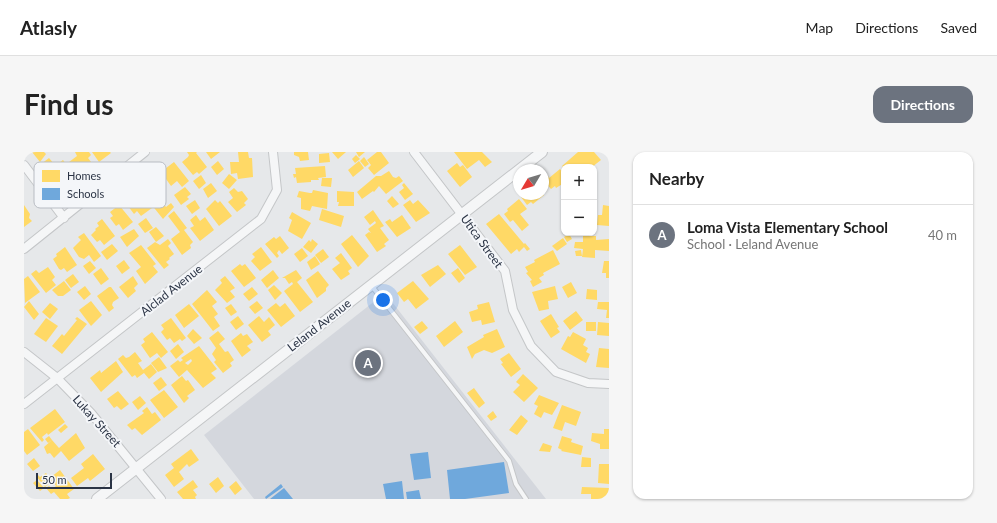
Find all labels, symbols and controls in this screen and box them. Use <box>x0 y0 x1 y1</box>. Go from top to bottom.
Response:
text: Atlasly <box>20 16 77 39</box>
text: Map <box>806 19 833 36</box>
text: Directions <box>855 19 918 36</box>
text: Saved <box>940 19 977 36</box>
button: Directions <box>873 86 973 123</box>
text: Find us <box>24 87 114 121</box>
legend <box>34 162 166 208</box>
north arrow <box>513 164 549 200</box>
map controls <box>561 164 597 236</box>
button: + <box>561 164 597 200</box>
text: Nearby <box>649 168 704 189</box>
text: Homes <box>67 169 101 182</box>
text: Schools <box>67 187 104 200</box>
button: − <box>561 200 597 236</box>
street label: Utica Street <box>458 211 507 271</box>
text: Loma Vista Elementary School <box>687 218 888 236</box>
text: A <box>657 227 667 243</box>
text: 40 m <box>928 227 957 243</box>
text: School · Leland Avenue <box>687 236 818 252</box>
street label: Alclad Avenue <box>137 261 205 319</box>
your location <box>373 290 393 310</box>
street label: Leland Avenue <box>284 295 354 355</box>
pin: A <box>355 348 381 378</box>
street label: Lukay Street <box>70 392 125 451</box>
scale bar <box>36 471 112 490</box>
text: 50 m <box>42 473 67 486</box>

